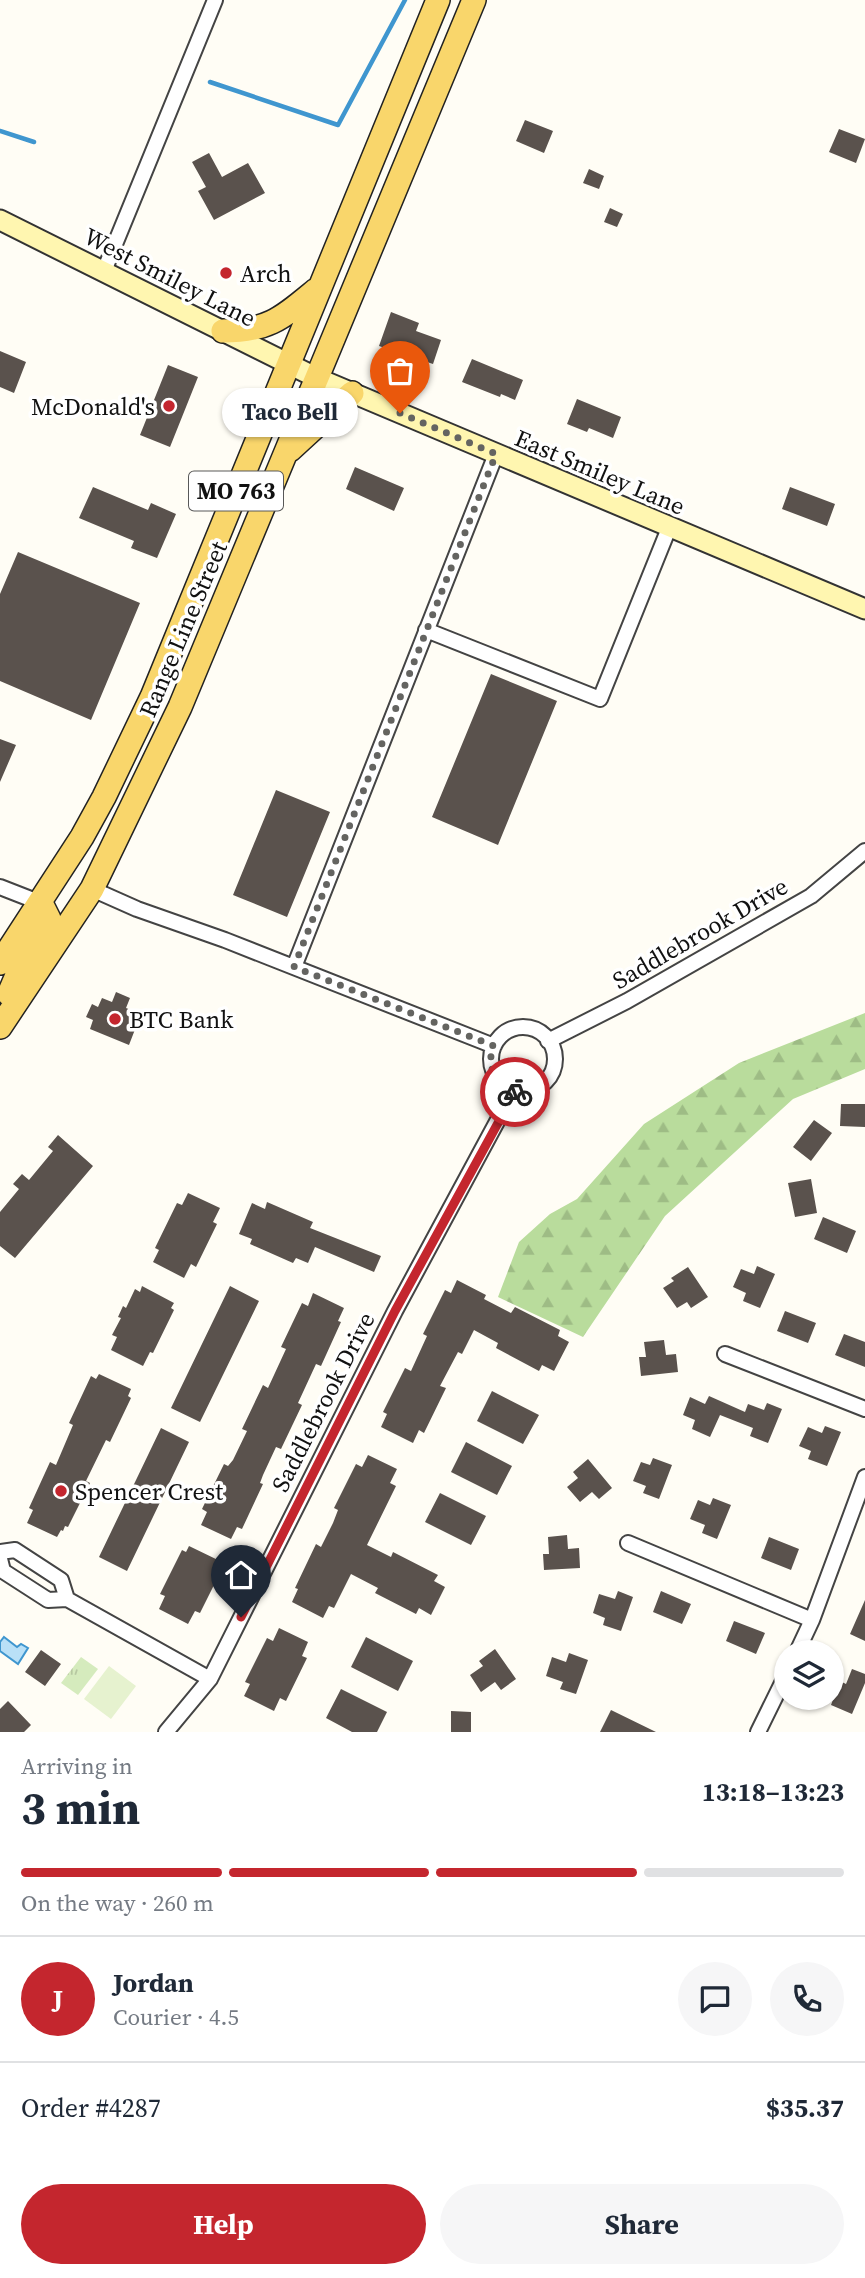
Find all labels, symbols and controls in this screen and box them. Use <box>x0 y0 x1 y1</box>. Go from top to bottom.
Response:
street label: West Smiley Lane <box>78 219 262 335</box>
place label: Arch <box>240 257 292 290</box>
marker: Arch <box>218 265 234 281</box>
pin <box>370 341 430 413</box>
icon: bag <box>381 352 419 390</box>
callout: Taco Bell <box>222 388 358 438</box>
place label: McDonald's <box>31 390 155 423</box>
text: Taco Bell <box>242 396 338 428</box>
marker: McDonald's <box>161 398 177 414</box>
street label: East Smiley Lane <box>510 421 690 523</box>
road number: MO 763 <box>189 471 283 510</box>
street label: Range Line Street <box>131 536 235 722</box>
street label: Saddlebrook Drive <box>606 869 794 997</box>
place label: BTC Bank <box>129 1003 234 1036</box>
marker: BTC Bank <box>107 1011 123 1027</box>
courier <box>480 1057 550 1127</box>
icon: bike <box>496 1073 534 1111</box>
street label: Saddlebrook Drive <box>264 1307 382 1497</box>
place label: Spencer Crest <box>75 1475 223 1508</box>
marker: Spencer Crest <box>53 1483 69 1499</box>
pin <box>211 1545 271 1617</box>
icon: home <box>222 1556 260 1594</box>
map controls <box>774 1640 844 1710</box>
button: layers <box>774 1640 844 1710</box>
text: Arriving in <box>21 1750 133 1782</box>
text: 13:18–13:23 <box>702 1774 844 1810</box>
text: 3 min <box>21 1776 140 1839</box>
text: On the way · 260 m <box>21 1887 214 1919</box>
button: chat <box>678 1962 752 2036</box>
button: phone <box>770 1962 844 2036</box>
text: Jordan <box>113 1965 194 2001</box>
text: J <box>53 1981 63 2017</box>
text: Courier · 4.5 <box>113 2001 239 2033</box>
text: Order #4287 <box>21 2090 161 2126</box>
text: $35.37 <box>766 2090 844 2126</box>
button: Help <box>21 2184 426 2264</box>
button: Share <box>440 2184 844 2264</box>

